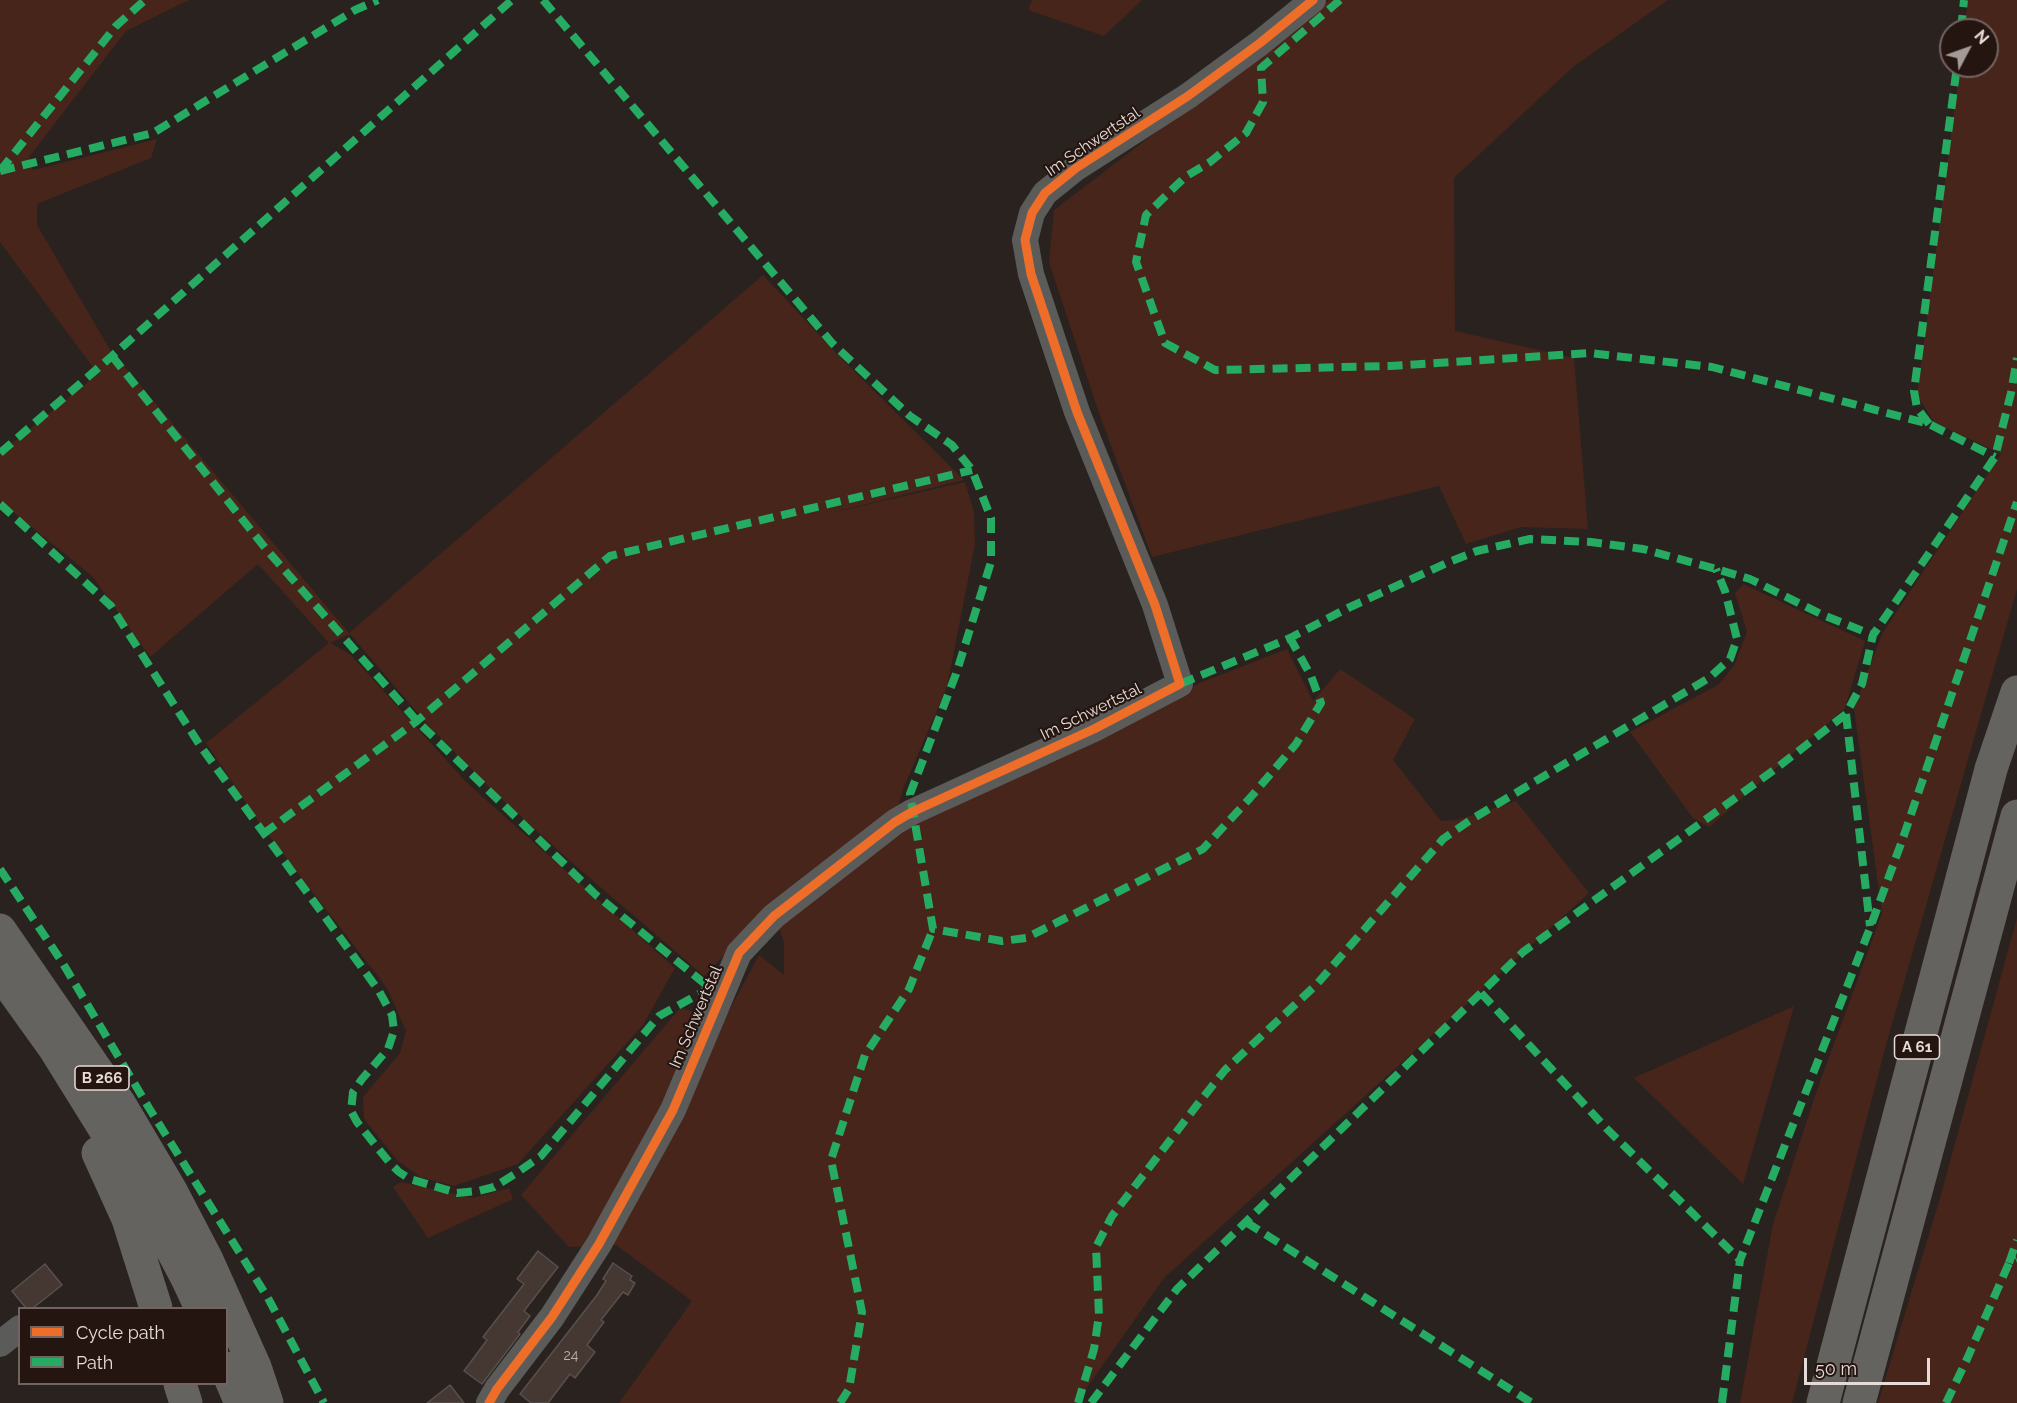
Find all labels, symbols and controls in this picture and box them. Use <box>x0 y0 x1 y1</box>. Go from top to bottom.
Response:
north arrow <box>1939 18 1999 78</box>
text: N <box>1970 26 1993 48</box>
street label: Im Schwertstal <box>1042 103 1144 181</box>
street label: Im Schwertstal <box>1038 679 1144 745</box>
street label: Im Schwertstal <box>666 963 726 1071</box>
road number: A 61 <box>1894 1035 1940 1059</box>
road number: B 266 <box>75 1066 129 1090</box>
legend <box>18 1307 228 1385</box>
text: Cycle path <box>76 1322 165 1343</box>
scale bar <box>1807 1346 1933 1384</box>
house number: 24 <box>564 1348 578 1364</box>
text: Path <box>76 1352 113 1373</box>
text: 50 m <box>1815 1358 1857 1379</box>

